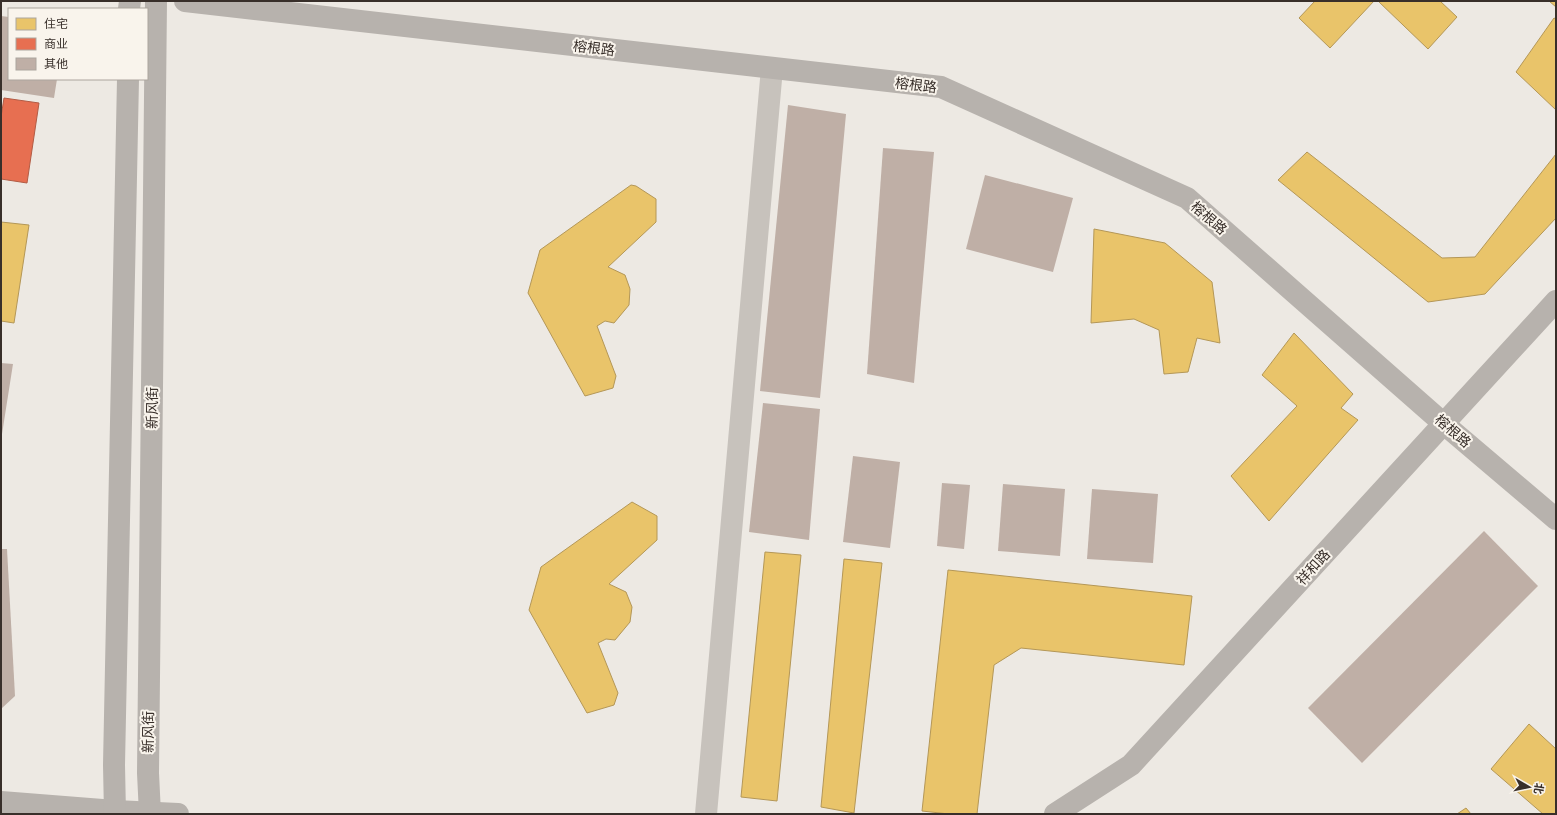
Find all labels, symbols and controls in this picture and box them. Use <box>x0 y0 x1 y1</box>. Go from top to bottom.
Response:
legend <box>8 8 148 80</box>
text: 住宅 <box>44 16 68 32</box>
text: 商业 <box>44 36 68 52</box>
street label: 榕根路 <box>572 37 616 59</box>
text: 其他 <box>44 56 68 72</box>
street label: 榕根路 <box>894 74 938 96</box>
street label: 榕根路 <box>1187 197 1231 239</box>
street label: 新风街 <box>143 387 161 429</box>
street label: 榕根路 <box>1431 410 1475 452</box>
street label: 祥和路 <box>1292 545 1334 589</box>
street label: 新风街 <box>139 711 157 753</box>
north arrow <box>1509 767 1549 807</box>
text: 北 <box>1531 782 1547 795</box>

